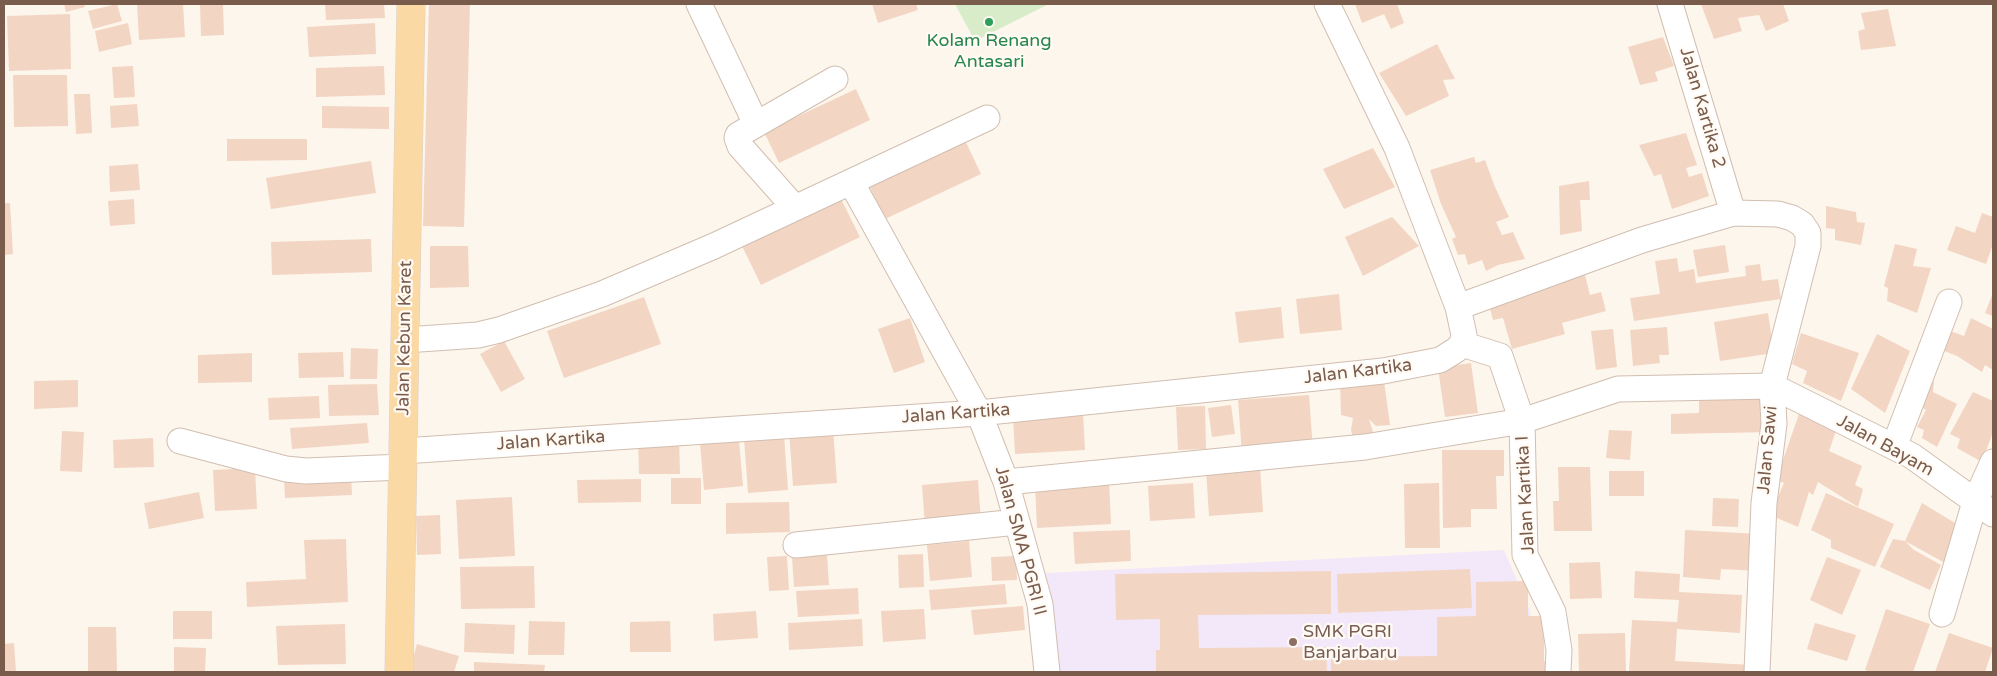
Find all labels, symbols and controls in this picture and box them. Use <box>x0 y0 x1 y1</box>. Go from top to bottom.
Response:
marker: Kolam Renang Antasari <box>983 16 995 28</box>
place label: Kolam Renang Antasari <box>926 30 1052 72</box>
street label: Jalan Kartika 2 <box>1674 45 1730 171</box>
street label: Jalan Kebun Karet <box>393 260 417 416</box>
street label: Jalan Kartika <box>1303 355 1413 389</box>
street label: Jalan Kartika <box>901 399 1011 429</box>
street label: Jalan Sawi <box>1753 405 1783 495</box>
street label: Jalan Bayam <box>1833 411 1937 481</box>
street label: Jalan Kartika <box>496 426 606 456</box>
street label: Jalan Kartika I <box>1512 435 1540 555</box>
street label: Jalan SMA PGRI II <box>990 464 1050 618</box>
place label: SMK PGRI Banjarbaru <box>1303 621 1397 664</box>
marker: SMK PGRI Banjarbaru <box>1287 636 1299 648</box>

